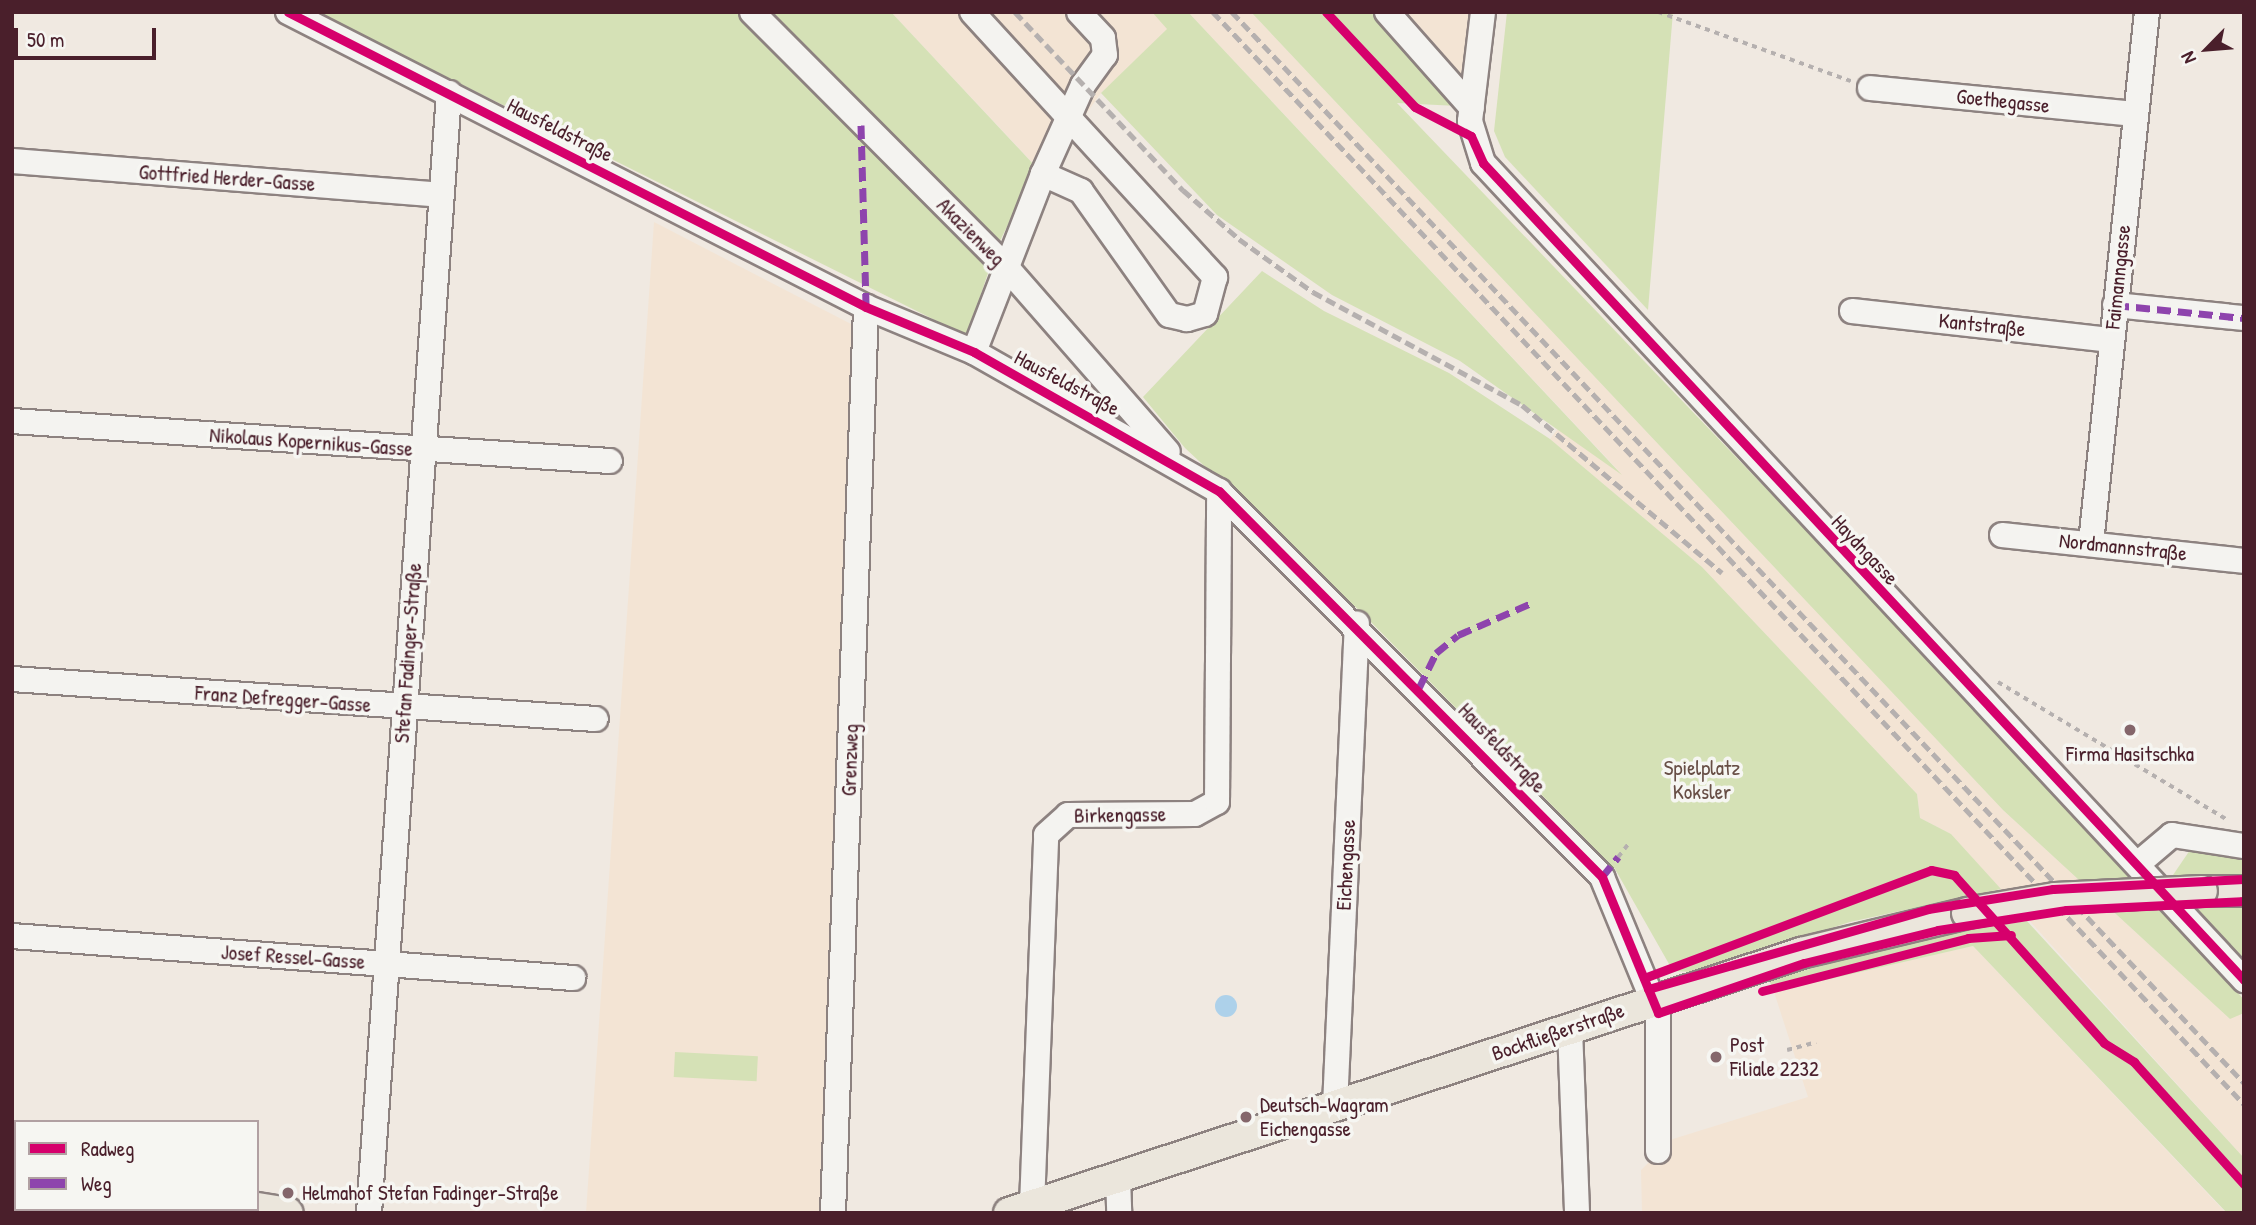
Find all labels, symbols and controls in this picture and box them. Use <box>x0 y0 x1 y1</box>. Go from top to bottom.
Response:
scale bar <box>18 14 159 58</box>
north arrow <box>2172 14 2242 84</box>
text: 50 m <box>27 25 64 54</box>
text: N <box>2174 48 2202 68</box>
street label: Goethegasse <box>1955 84 2051 118</box>
street label: Hausfeldstraße <box>503 93 617 167</box>
street label: Gottfried Herder-Gasse <box>138 159 316 197</box>
street label: Akazienweg <box>932 193 1010 271</box>
street label: Faimanngasse <box>2100 224 2136 330</box>
street label: Kantstraße <box>1937 308 2027 342</box>
street label: Hausfeldstraße <box>1010 345 1124 421</box>
street label: Nikolaus Kopernikus-Gasse <box>208 422 414 462</box>
street label: Haydngasse <box>1826 510 1904 590</box>
street label: Nordmannstraße <box>2058 528 2188 566</box>
street label: Stefan Fadinger-Straße <box>389 562 427 744</box>
street label: Franz Defregger-Gasse <box>194 680 372 718</box>
street label: Hausfeldstraße <box>1453 698 1551 798</box>
marker: Firma Hasitschka <box>2122 722 2138 738</box>
street label: Grenzweg <box>836 723 864 797</box>
place label: Firma Hasitschka <box>2066 741 2194 767</box>
park label: Spielplatz Koksler <box>1664 755 1740 805</box>
street label: Birkengasse <box>1074 802 1166 828</box>
street label: Eichengasse <box>1331 819 1361 911</box>
street label: Josef Ressel-Gasse <box>220 939 366 975</box>
street label: Bockfließerstraße <box>1488 998 1628 1066</box>
place label: Post Filiale 2232 <box>1730 1032 1819 1082</box>
marker: Post Filiale 2232 <box>1708 1049 1724 1065</box>
place label: Deutsch-Wagram Eichengasse <box>1260 1092 1389 1142</box>
marker: Deutsch-Wagram Eichengasse <box>1238 1109 1254 1125</box>
legend <box>14 1120 259 1211</box>
text: Radweg <box>81 1134 134 1163</box>
text: Weg <box>81 1169 112 1198</box>
place label: Helmahof Stefan Fadinger-Straße <box>302 1180 559 1206</box>
marker: Helmahof Stefan Fadinger-Straße <box>280 1185 296 1201</box>

